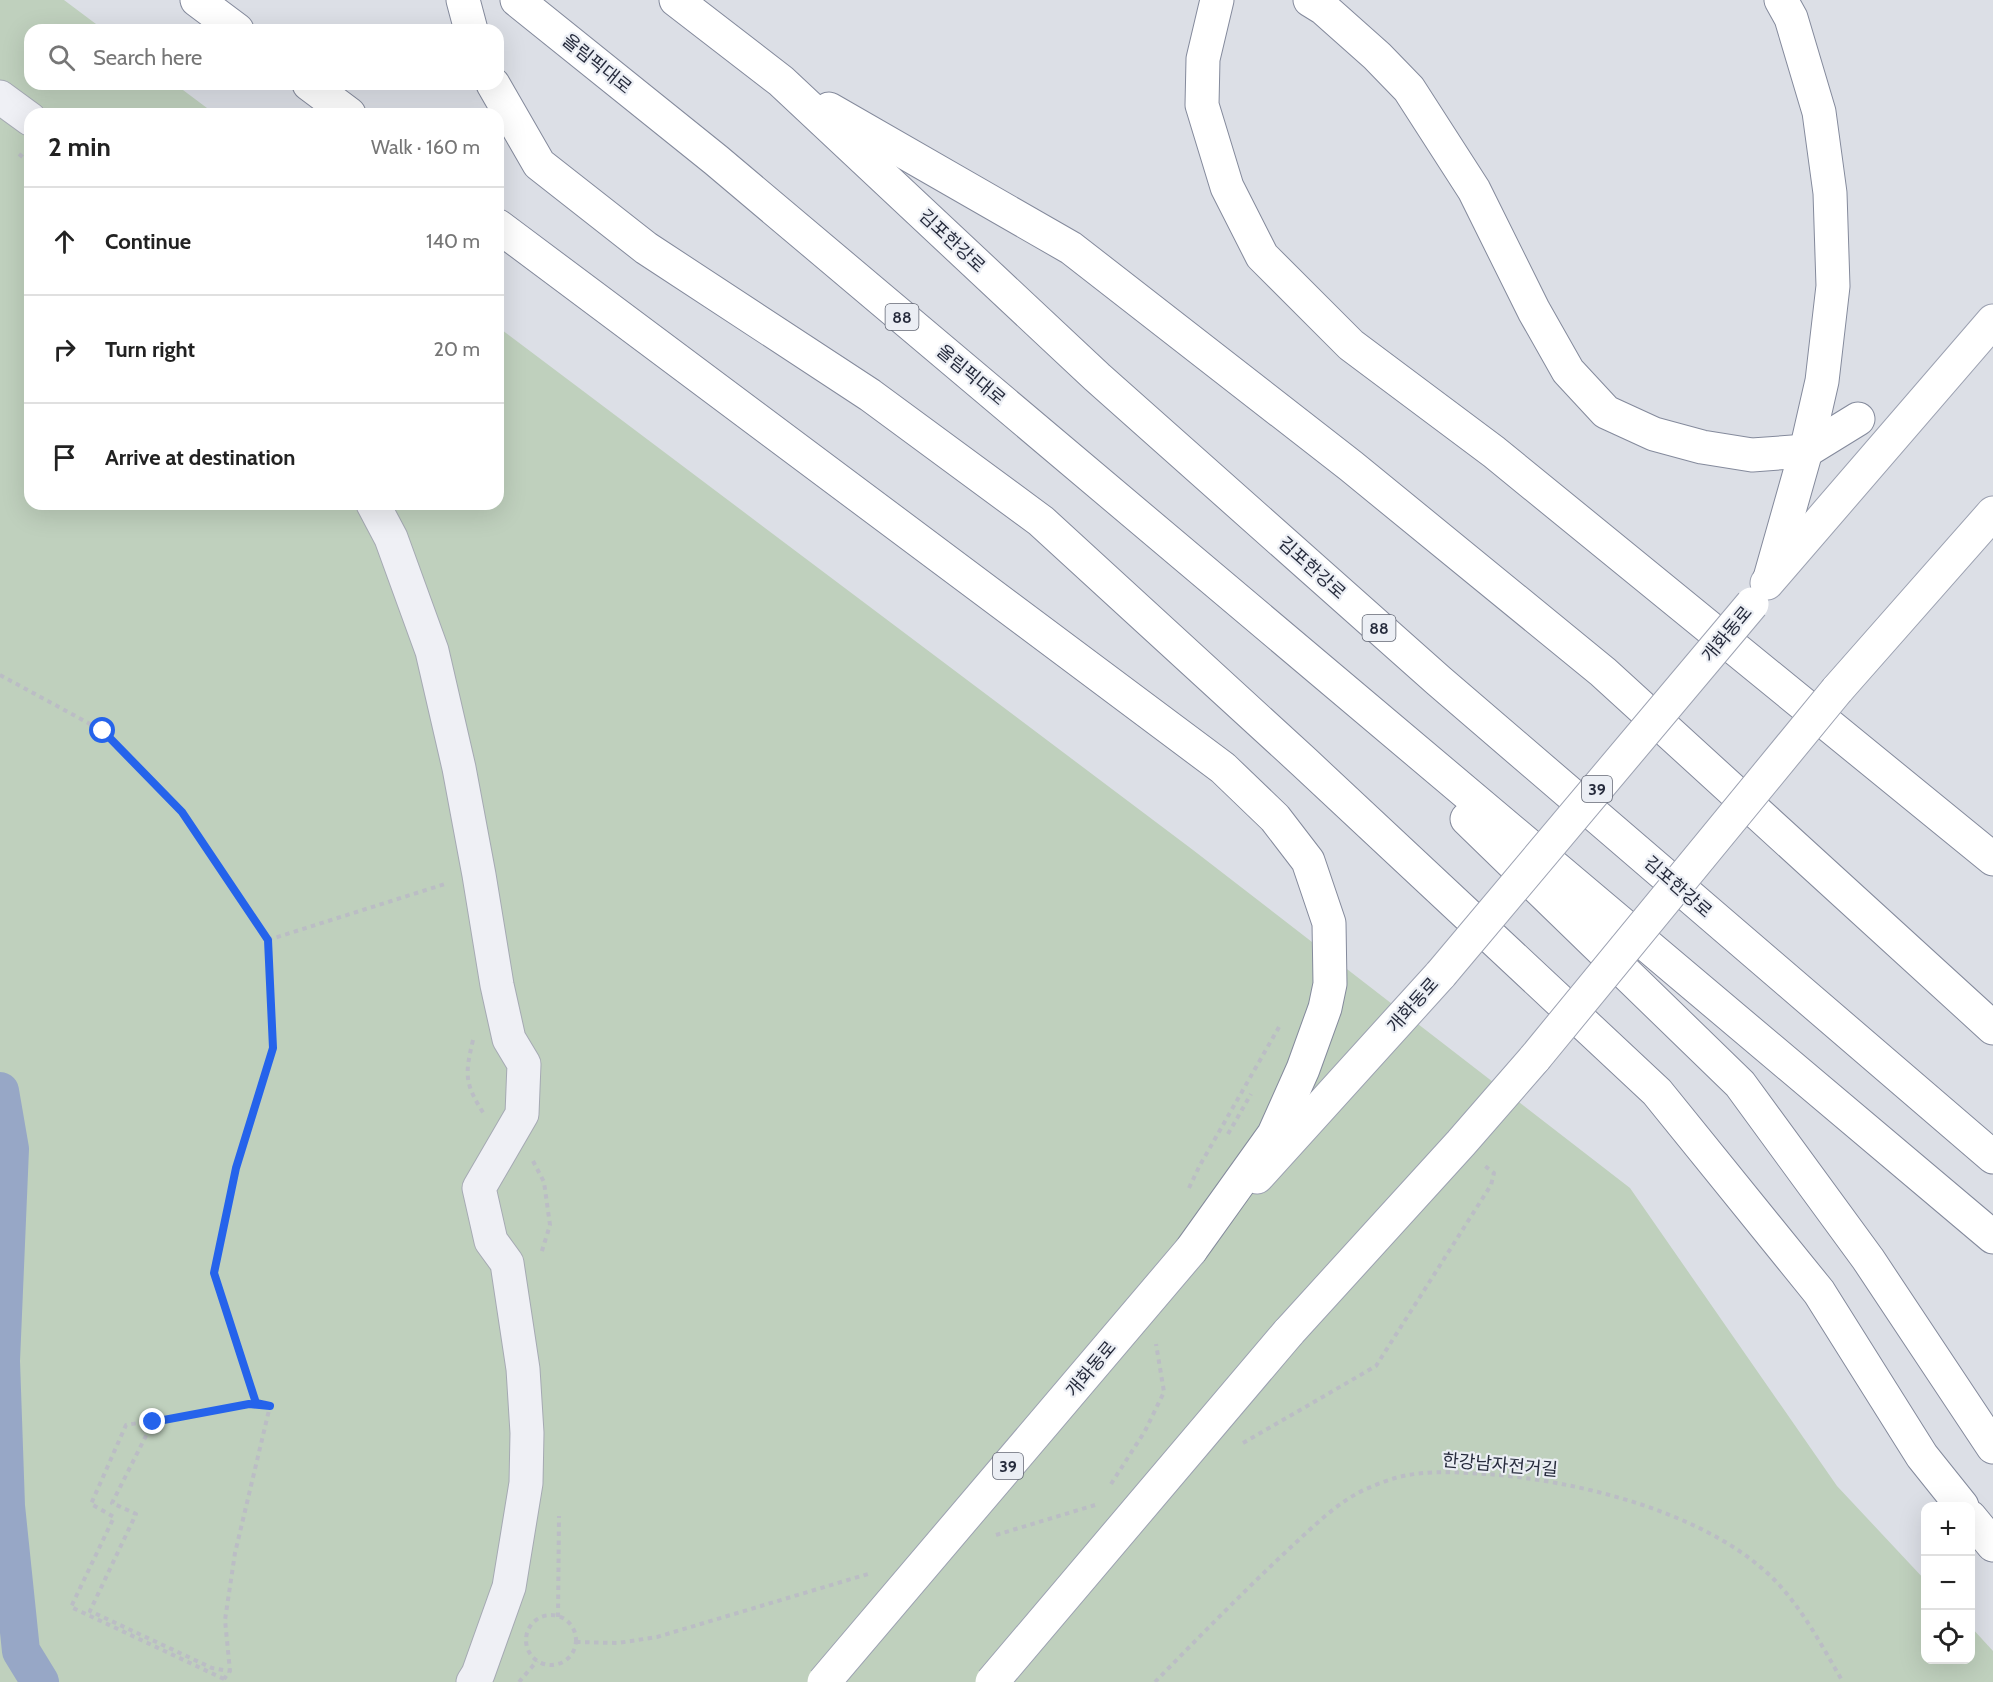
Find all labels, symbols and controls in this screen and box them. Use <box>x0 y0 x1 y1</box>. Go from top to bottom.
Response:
search box <box>24 24 504 90</box>
street label: 올림픽대로 <box>558 29 636 99</box>
icon: search <box>45 41 78 74</box>
text: Search here <box>93 44 202 71</box>
text: 2 min <box>48 131 111 163</box>
text: Walk · 160 m <box>371 135 480 159</box>
street label: 김포한강로 <box>914 205 990 277</box>
icon: ahead <box>48 225 81 258</box>
text: Continue <box>105 228 191 255</box>
text: 140 m <box>426 229 480 253</box>
road number: 88 <box>886 304 918 330</box>
icon: right <box>48 333 81 366</box>
text: Turn right <box>105 336 195 363</box>
text: 20 m <box>434 337 480 361</box>
street label: 올림픽대로 <box>932 340 1010 410</box>
icon: arrive <box>48 441 81 474</box>
text: Arrive at destination <box>105 444 295 471</box>
street label: 김포한강로 <box>1274 532 1350 604</box>
street label: 개화동로 <box>1697 602 1757 666</box>
road number: 88 <box>1362 615 1396 641</box>
route start <box>89 717 115 743</box>
road number: 39 <box>1582 776 1612 802</box>
street label: 김포한강로 <box>1640 852 1716 922</box>
street label: 개화동로 <box>1383 973 1443 1037</box>
street label: 개화동로 <box>1061 1337 1121 1401</box>
route end <box>139 1408 165 1434</box>
street label: 한강남자전거길 <box>1441 1449 1559 1481</box>
road number: 39 <box>993 1453 1023 1479</box>
map controls <box>1921 1502 1975 1664</box>
button: + <box>1921 1502 1975 1556</box>
button: − <box>1921 1556 1975 1610</box>
button: locate <box>1921 1610 1975 1664</box>

